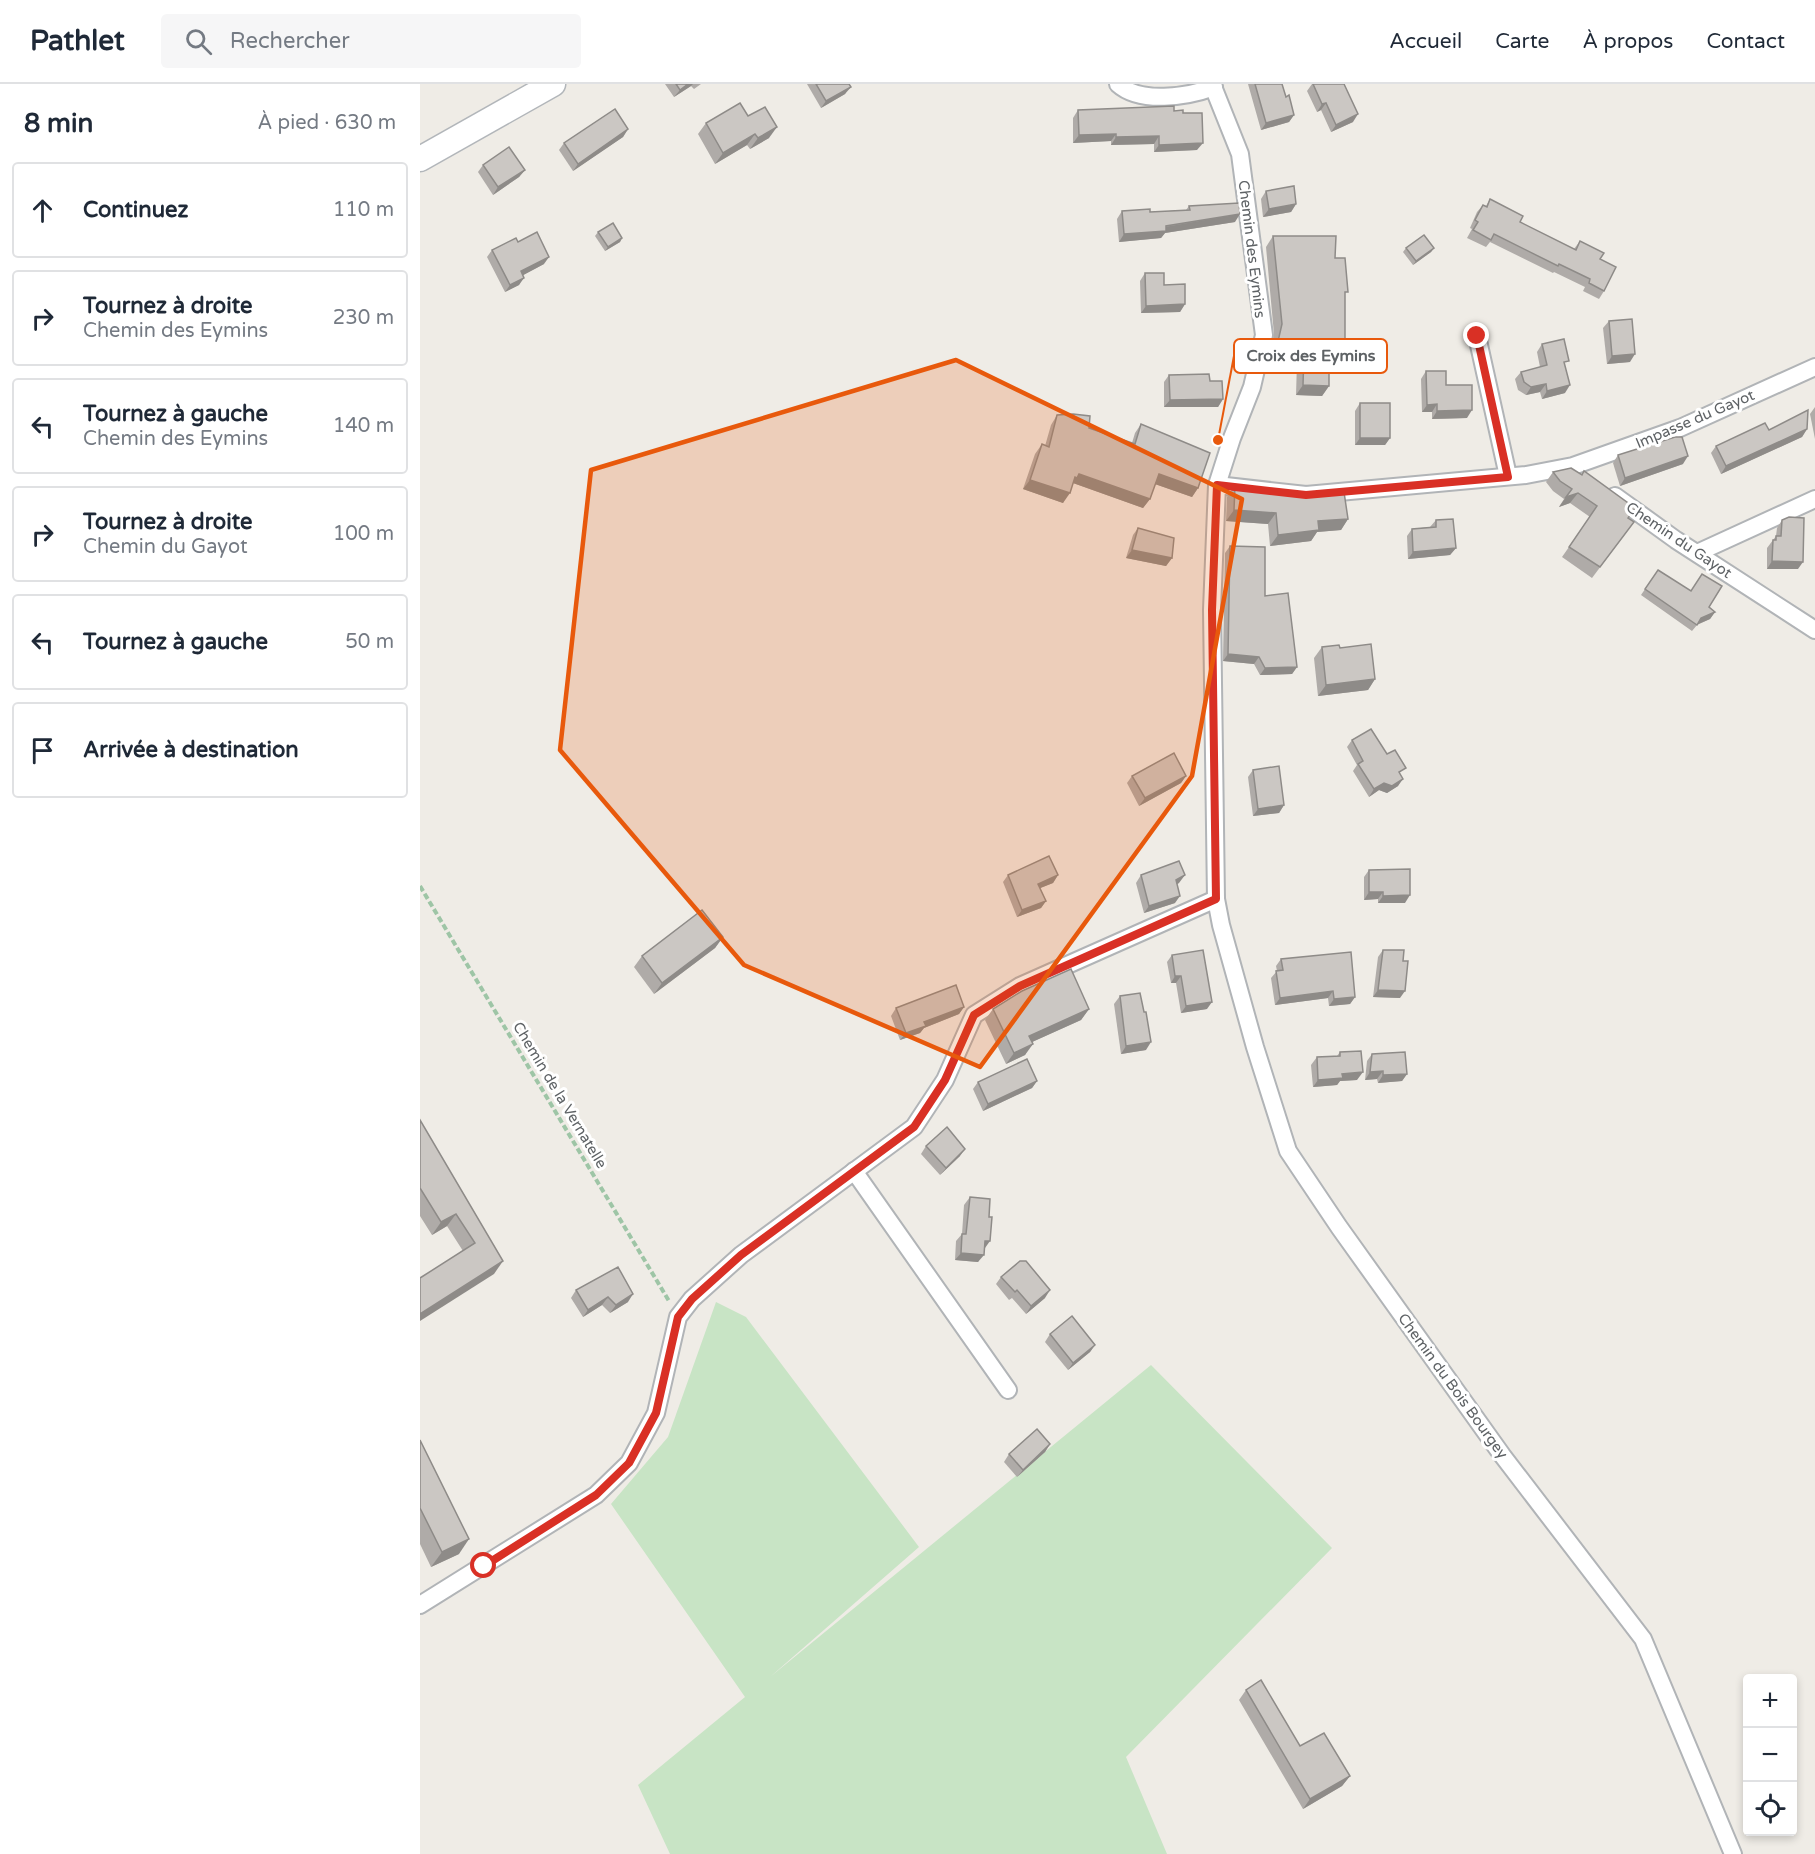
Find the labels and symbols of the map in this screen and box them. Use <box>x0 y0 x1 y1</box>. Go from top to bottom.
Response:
street label: Chemin des Eymins <box>1235 179 1269 319</box>
route end <box>1463 322 1489 348</box>
callout: Croix des Eymins <box>1234 339 1387 373</box>
text: Croix des Eymins <box>1246 346 1376 366</box>
street label: Impasse du Gayot <box>1633 386 1757 452</box>
street label: Chemin du Gayot <box>1623 498 1735 582</box>
street label: Chemin de la Vernatelle <box>509 1018 611 1172</box>
street label: Chemin du Bois Bourgey <box>1394 1310 1512 1462</box>
route start <box>470 1552 496 1578</box>

